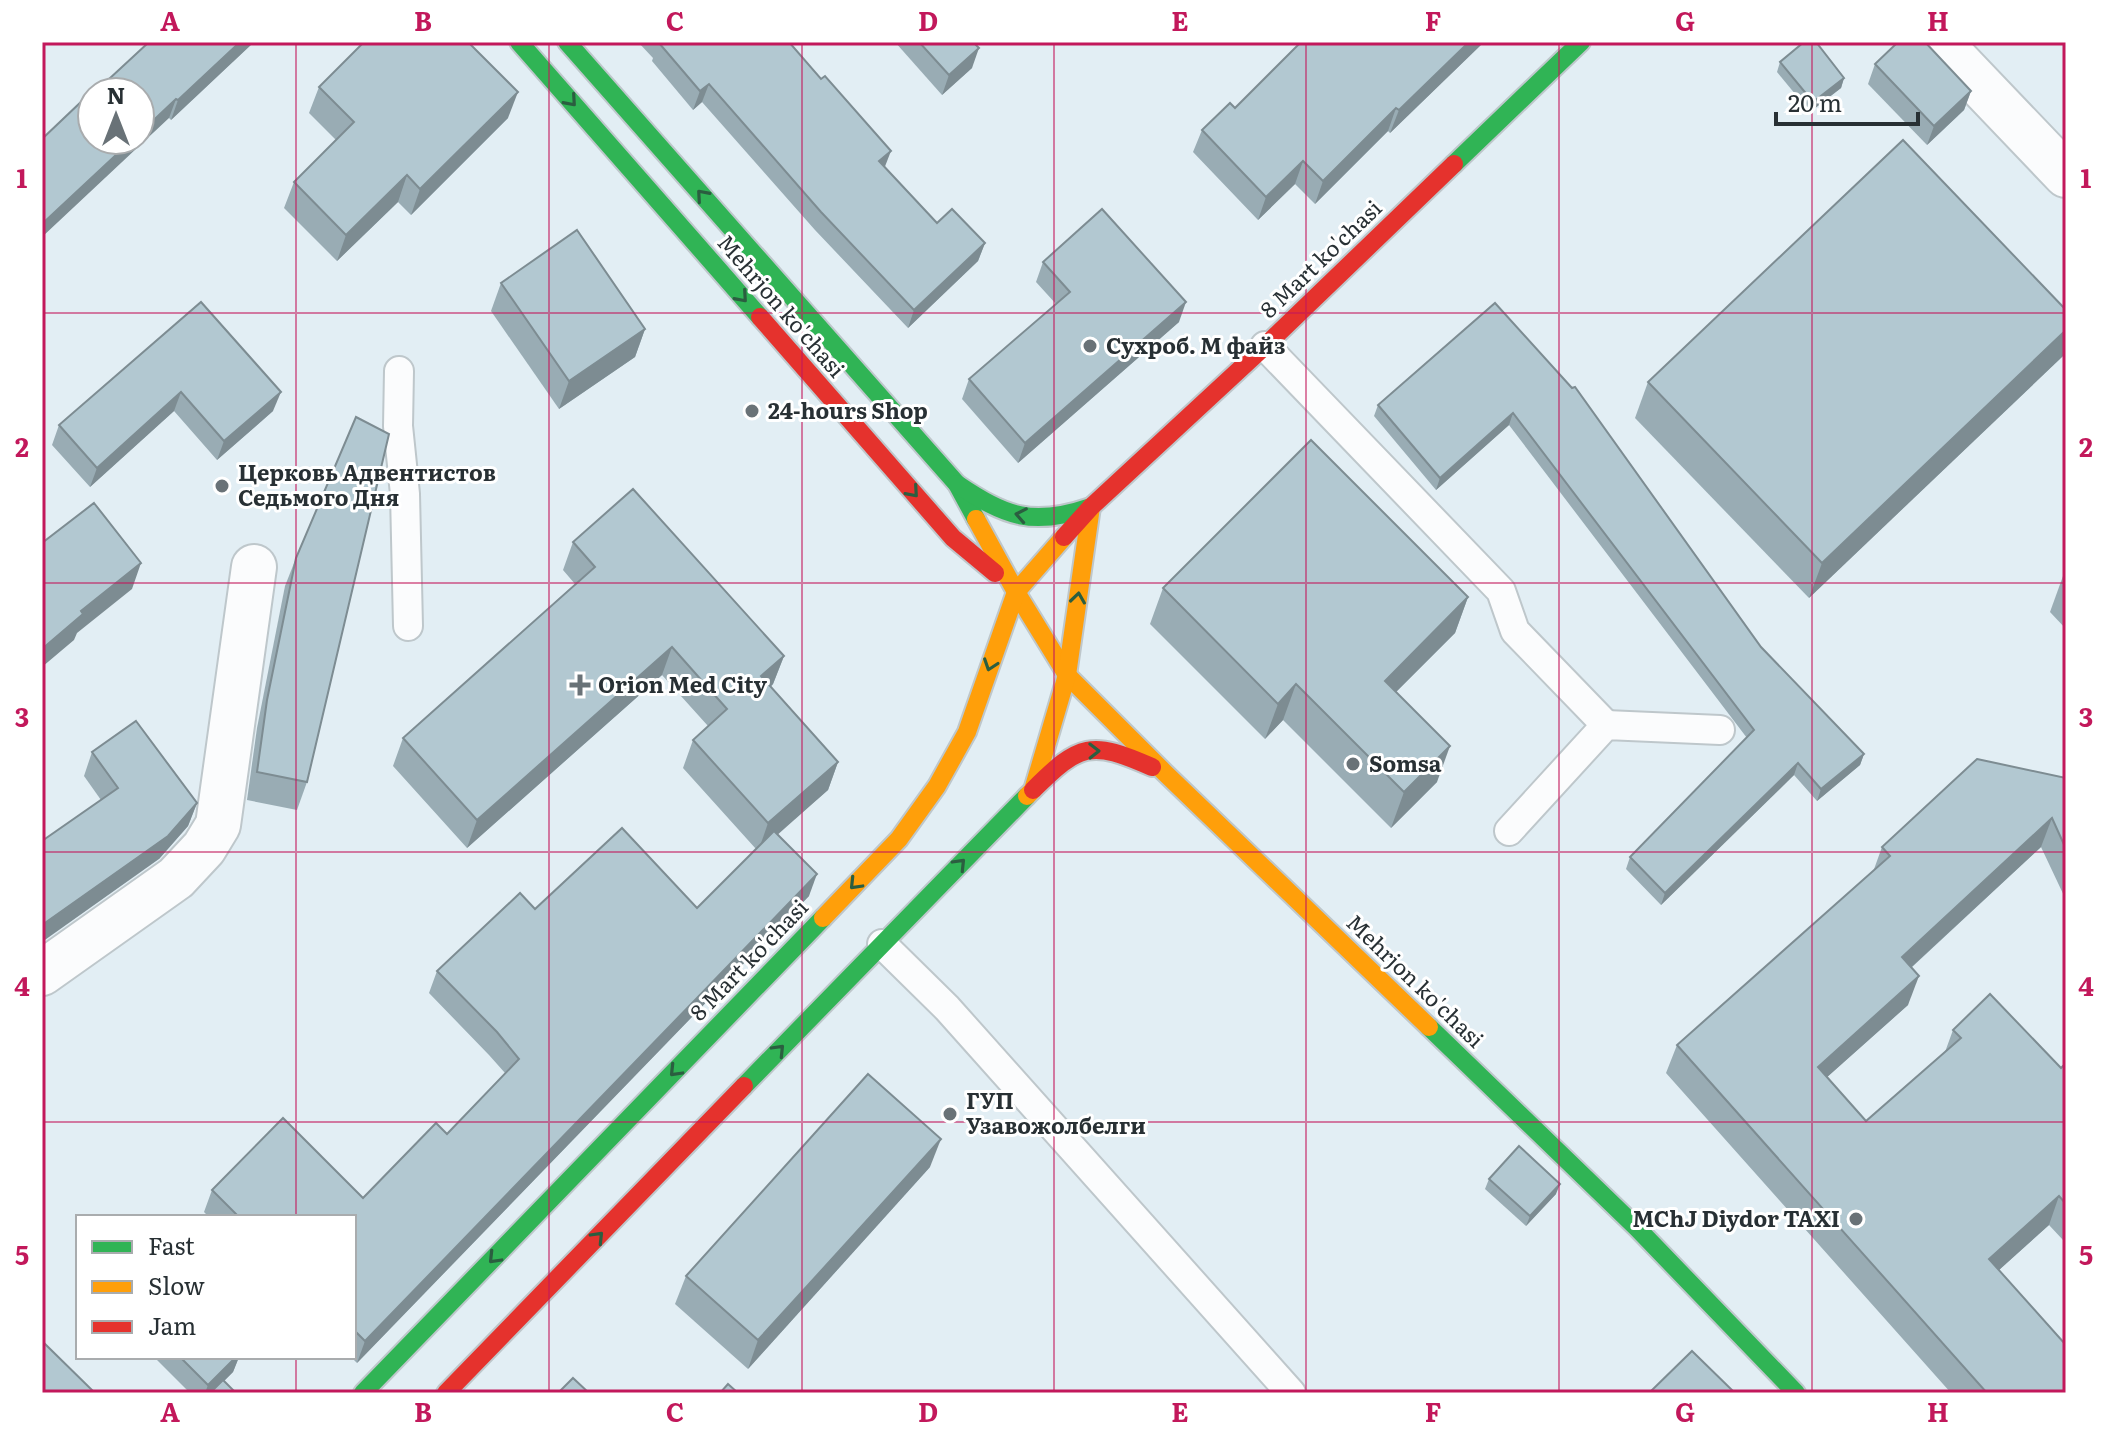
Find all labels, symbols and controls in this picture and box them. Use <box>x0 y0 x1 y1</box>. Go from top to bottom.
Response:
text: A <box>160 0 180 39</box>
text: B <box>414 0 432 39</box>
text: C <box>666 0 684 39</box>
text: D <box>918 0 938 39</box>
text: E <box>1171 0 1189 39</box>
text: F <box>1425 0 1441 39</box>
text: G <box>1675 0 1695 39</box>
text: H <box>1927 0 1949 39</box>
north arrow <box>76 76 156 156</box>
scale bar <box>1776 76 1918 126</box>
text: N <box>107 78 125 111</box>
text: 20 m <box>1788 84 1842 119</box>
one-way arrow <box>561 91 575 106</box>
text: 1 <box>17 157 28 196</box>
text: 1 <box>2081 157 2092 196</box>
one-way arrow <box>697 189 712 204</box>
street label: 8 Mart ko'chasi <box>1252 191 1388 325</box>
street label: Mehrjon ko'chasi <box>711 226 854 384</box>
one-way arrow <box>732 287 746 302</box>
place label: Сухроб. М файз <box>1106 328 1285 361</box>
marker: Сухроб. М файз <box>1081 337 1099 355</box>
place label: 24-hours Shop <box>768 393 928 426</box>
marker: 24-hours Shop <box>743 402 761 420</box>
text: 2 <box>15 426 29 465</box>
text: 2 <box>2079 426 2093 465</box>
place label: Церковь Адвентистов Седьмого Дня <box>238 455 496 513</box>
marker: Церковь Адвентистов Седьмого Дня <box>213 477 231 495</box>
one-way arrow <box>903 483 917 498</box>
one-way arrow <box>1014 508 1028 525</box>
one-way arrow <box>1069 591 1086 605</box>
one-way arrow <box>984 658 1000 672</box>
place label: Orion Med City <box>598 667 768 700</box>
marker: Orion Med City <box>569 674 591 696</box>
text: 3 <box>15 696 29 735</box>
text: 3 <box>2079 696 2093 735</box>
one-way arrow <box>1088 742 1100 759</box>
place label: Somsa <box>1369 746 1442 779</box>
marker: Somsa <box>1344 755 1362 773</box>
one-way arrow <box>951 859 965 873</box>
one-way arrow <box>850 875 865 889</box>
street label: 8 Mart ko'chasi <box>681 891 815 1027</box>
street label: Mehrjon ko'chasi <box>1340 905 1492 1054</box>
text: 4 <box>14 965 30 1004</box>
text: 4 <box>2078 965 2094 1004</box>
one-way arrow <box>770 1045 784 1059</box>
one-way arrow <box>669 1062 684 1076</box>
place label: ГУП Узавожолбелги <box>966 1083 1146 1141</box>
marker: ГУП Узавожолбелги <box>941 1105 959 1123</box>
place label: MChJ Diydor TAXI <box>1632 1201 1840 1234</box>
marker: MChJ Diydor TAXI <box>1847 1210 1865 1228</box>
legend <box>76 1215 356 1359</box>
text: Fast <box>148 1227 195 1262</box>
one-way arrow <box>588 1232 603 1246</box>
text: 5 <box>15 1234 29 1273</box>
text: 5 <box>2079 1234 2093 1273</box>
one-way arrow <box>489 1249 503 1263</box>
text: Slow <box>148 1267 205 1302</box>
text: Jam <box>148 1307 196 1342</box>
text: A <box>160 1391 180 1430</box>
text: B <box>414 1391 432 1430</box>
text: C <box>666 1391 684 1430</box>
text: D <box>918 1391 938 1430</box>
text: E <box>1171 1391 1189 1430</box>
text: F <box>1425 1391 1441 1430</box>
text: G <box>1675 1391 1695 1430</box>
text: H <box>1927 1391 1949 1430</box>

